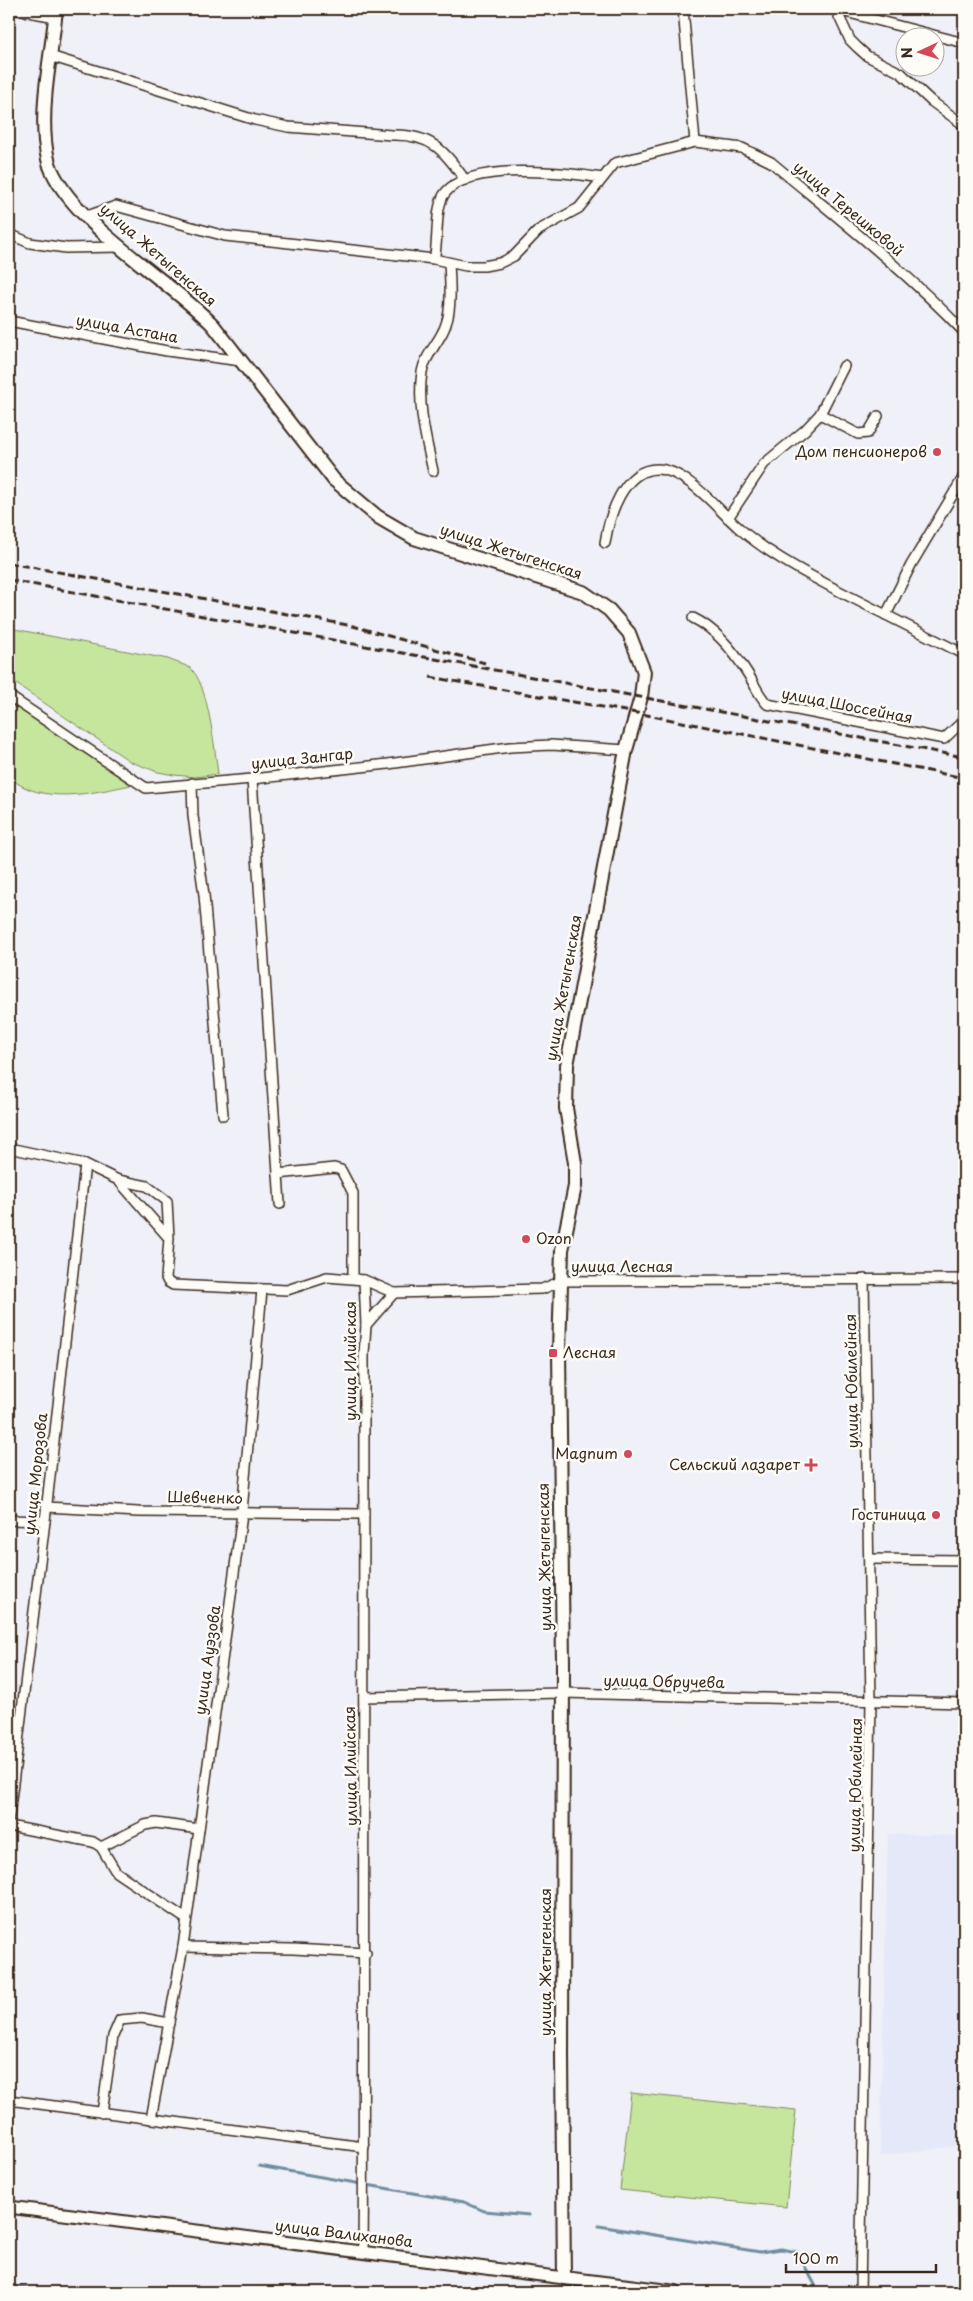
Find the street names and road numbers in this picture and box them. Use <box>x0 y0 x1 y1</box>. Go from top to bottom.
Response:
street label: улица Терешковой <box>789 155 909 261</box>
street label: улица Жетыгенская <box>95 197 222 311</box>
street label: улица Астана <box>74 307 181 348</box>
street label: улица Жетыгенская <box>437 517 586 584</box>
street label: улица Шоссейная <box>780 681 915 729</box>
street label: улица Зангар <box>250 741 354 774</box>
street label: улица Жетыгенская <box>538 913 587 1063</box>
street label: улица Лесная <box>571 1254 673 1277</box>
street label: улица Илийская <box>338 1301 361 1421</box>
street label: улица Юбилейная <box>838 1314 863 1449</box>
street label: улица Морозова <box>17 1411 52 1536</box>
street label: улица Жетыгенская <box>531 1483 556 1631</box>
street label: Шевченко <box>167 1484 243 1509</box>
street label: улица Ауэзова <box>187 1603 226 1716</box>
street label: улица Обручева <box>603 1668 725 1693</box>
street label: улица Илийская <box>337 1706 362 1826</box>
street label: улица Юбилейная <box>842 1717 867 1852</box>
street label: улица Жетыгенская <box>533 1888 556 2036</box>
street label: улица Валиханова <box>274 2213 415 2252</box>

